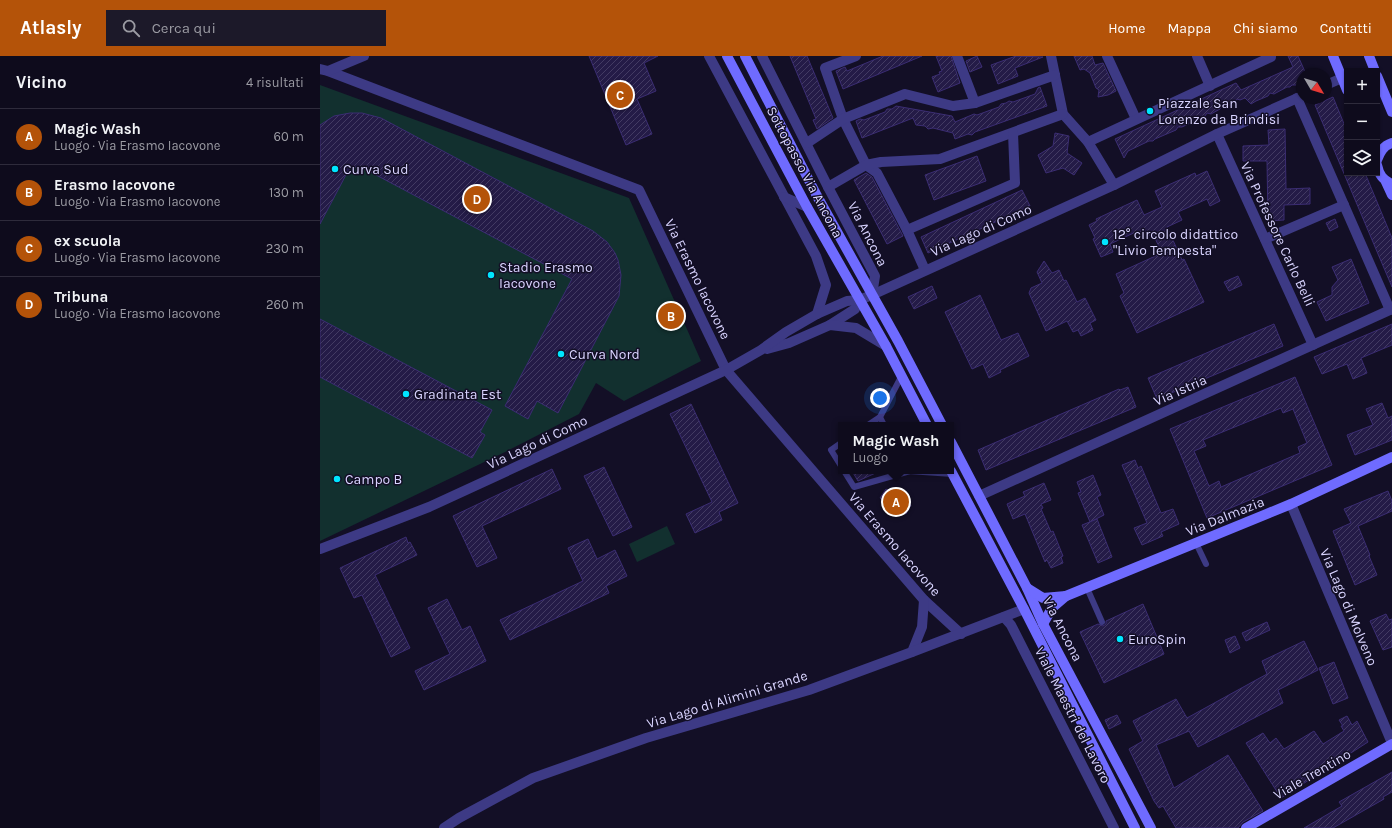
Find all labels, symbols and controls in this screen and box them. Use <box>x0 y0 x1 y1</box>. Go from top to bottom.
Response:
search box <box>106 10 386 46</box>
text: Atlasly <box>20 17 82 39</box>
icon: search <box>120 17 142 39</box>
text: Cerca qui <box>152 19 216 37</box>
text: Home <box>1108 20 1145 37</box>
text: Mappa <box>1167 20 1211 37</box>
text: Chi siamo <box>1233 20 1298 37</box>
text: Contatti <box>1320 20 1372 37</box>
north arrow <box>1296 68 1332 104</box>
map controls <box>1344 68 1380 176</box>
button: + <box>1344 68 1380 104</box>
text: Vicino <box>16 72 67 92</box>
text: 4 risultati <box>246 75 304 90</box>
pin: C <box>607 80 633 110</box>
place label: Piazzale San Lorenzo da Brindisi <box>1158 95 1280 128</box>
street label: Sottopasso Via Ancona <box>763 104 846 241</box>
button: − <box>1344 104 1380 140</box>
marker: Piazzale San Lorenzo da Brindisi <box>1145 106 1155 116</box>
text: Magic Wash <box>54 120 141 138</box>
text: A <box>25 129 33 144</box>
text: 60 m <box>274 129 304 144</box>
text: Luogo · Via Erasmo Iacovone <box>54 138 221 153</box>
button: layers <box>1344 140 1380 176</box>
street label: Via Professore Carlo Belli <box>1237 159 1319 309</box>
place label: Curva Sud <box>343 161 408 178</box>
marker: Curva Sud <box>330 164 340 174</box>
text: Erasmo Iacovone <box>54 176 175 194</box>
pin: D <box>464 184 490 214</box>
text: B <box>25 185 33 200</box>
text: 130 m <box>269 185 304 200</box>
text: Luogo · Via Erasmo Iacovone <box>54 194 221 209</box>
street label: Via Ancona <box>844 199 891 270</box>
street label: Via Lago di Como <box>928 201 1034 260</box>
street label: Via Erasmo Iacovone <box>661 216 734 342</box>
place label: 12° circolo didattico "Livio Tempesta" <box>1113 226 1238 259</box>
text: ex scuola <box>54 232 121 250</box>
marker: 12° circolo didattico "Livio Tempesta" <box>1100 237 1110 247</box>
text: C <box>25 241 33 256</box>
text: 230 m <box>266 241 304 256</box>
text: Luogo · Via Erasmo Iacovone <box>54 250 221 265</box>
place label: Stadio Erasmo Iacovone <box>499 259 593 292</box>
marker: Stadio Erasmo Iacovone <box>486 270 496 280</box>
text: Tribuna <box>54 288 108 306</box>
text: D <box>25 297 33 312</box>
text: 260 m <box>266 297 304 312</box>
pin: B <box>658 301 684 331</box>
text: Luogo · Via Erasmo Iacovone <box>54 306 221 321</box>
place label: Curva Nord <box>569 346 640 363</box>
marker: Curva Nord <box>556 349 566 359</box>
street label: Via Istria <box>1151 371 1209 410</box>
place label: Gradinata Est <box>414 386 501 403</box>
your location <box>870 388 890 408</box>
marker: Gradinata Est <box>401 389 411 399</box>
street label: Via Lago di Como <box>484 412 590 473</box>
popup <box>838 422 954 474</box>
text: Magic Wash <box>853 432 939 450</box>
text: Luogo <box>853 450 888 465</box>
place label: Campo B <box>345 471 402 488</box>
marker: Campo B <box>332 474 342 484</box>
pin: A <box>883 487 909 517</box>
street label: Via Erasmo Iacovone <box>845 489 944 600</box>
street label: Via Dalmazia <box>1183 493 1267 540</box>
street label: Via Lago di Molveno <box>1316 546 1381 668</box>
street label: Via Ancona <box>1039 594 1086 665</box>
place label: EuroSpin <box>1128 631 1186 648</box>
marker: EuroSpin <box>1115 634 1125 644</box>
street label: Viale Maestri del Lavoro <box>1031 644 1114 786</box>
street label: Via Lago di Alimini Grande <box>645 667 810 732</box>
street label: Viale Trentino <box>1271 745 1354 803</box>

